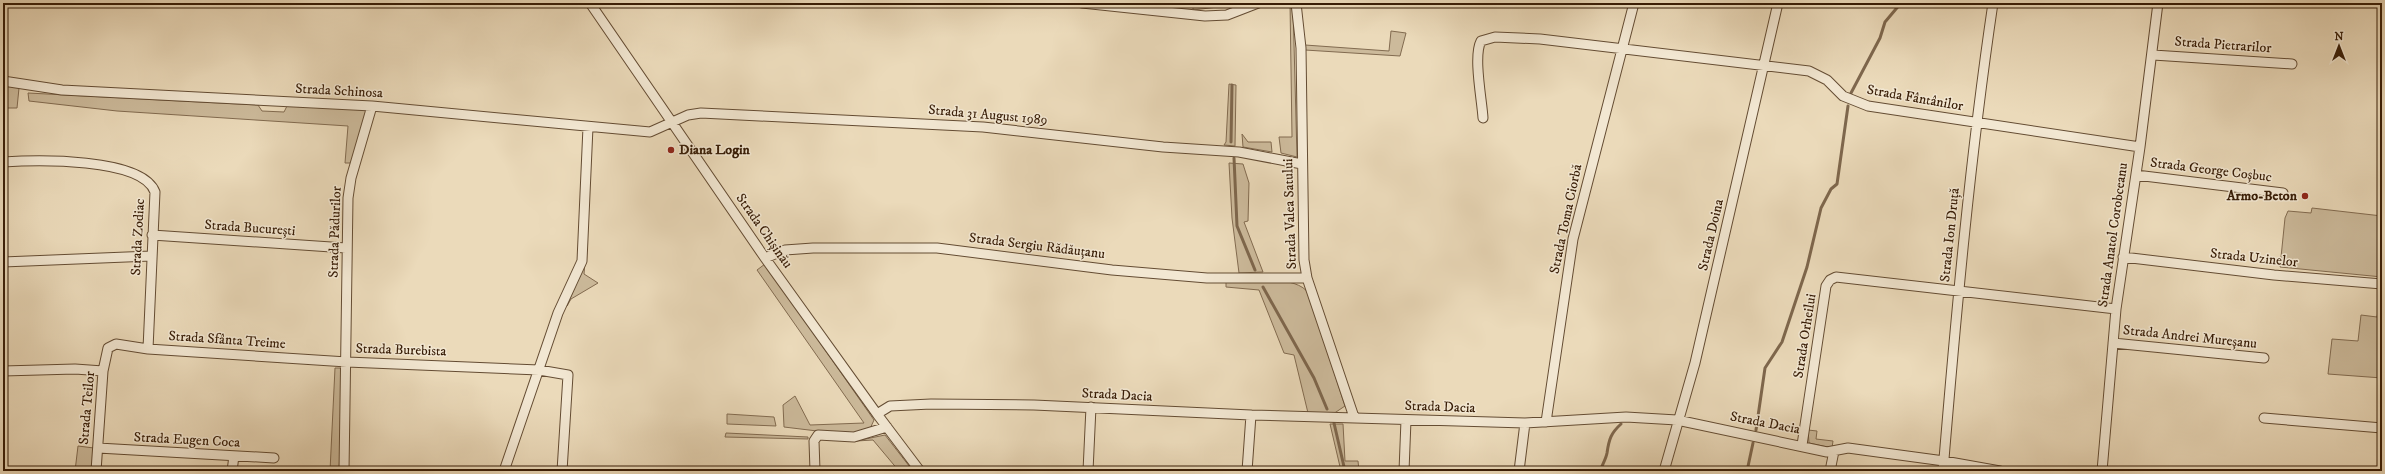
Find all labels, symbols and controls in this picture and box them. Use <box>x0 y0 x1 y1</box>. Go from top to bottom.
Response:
north arrow <box>2319 26 2359 66</box>
text: N <box>2334 30 2344 44</box>
street label: Strada Pietrarilor <box>2174 33 2273 57</box>
street label: Strada Schinosa <box>295 80 383 102</box>
street label: Strada Fântânilor <box>1865 81 1965 115</box>
street label: Strada 31 August 1989 <box>928 101 1048 129</box>
place label: Diana Login <box>679 141 751 159</box>
marker: Diana Login <box>666 145 676 155</box>
street label: Strada George Coșbuc <box>2149 154 2273 186</box>
street label: Strada Valea Satului <box>1279 158 1301 270</box>
street label: Strada Anatol Corobceanu <box>2094 161 2132 309</box>
street label: Strada Toma Ciorbă <box>1546 162 1586 275</box>
street label: Strada Pădurilor <box>324 185 346 278</box>
street label: Strada Ion Druță <box>1936 187 1964 283</box>
place label: Armo-Beton <box>2226 187 2298 205</box>
street label: Strada Chișinău <box>732 190 797 272</box>
marker: Armo-Beton <box>2300 191 2310 201</box>
street label: Strada Doina <box>1694 197 1728 273</box>
street label: Strada Zodiac <box>127 198 149 276</box>
street label: Strada București <box>204 216 296 240</box>
street label: Strada Sergiu Rădăuțanu <box>968 229 1106 263</box>
street label: Strada Uzinelor <box>2209 244 2300 272</box>
street label: Strada Orheilui <box>1789 292 1821 379</box>
street label: Strada Andrei Mureșanu <box>2122 321 2258 353</box>
street label: Strada Sfânta Treime <box>168 327 286 353</box>
street label: Strada Burebista <box>355 339 447 361</box>
street label: Strada Teilor <box>75 370 99 445</box>
street label: Strada Dacia <box>1081 384 1153 406</box>
street label: Strada Dacia <box>1404 397 1476 417</box>
street label: Strada Dacia <box>1728 407 1802 439</box>
street label: Strada Eugen Coca <box>133 428 241 452</box>

